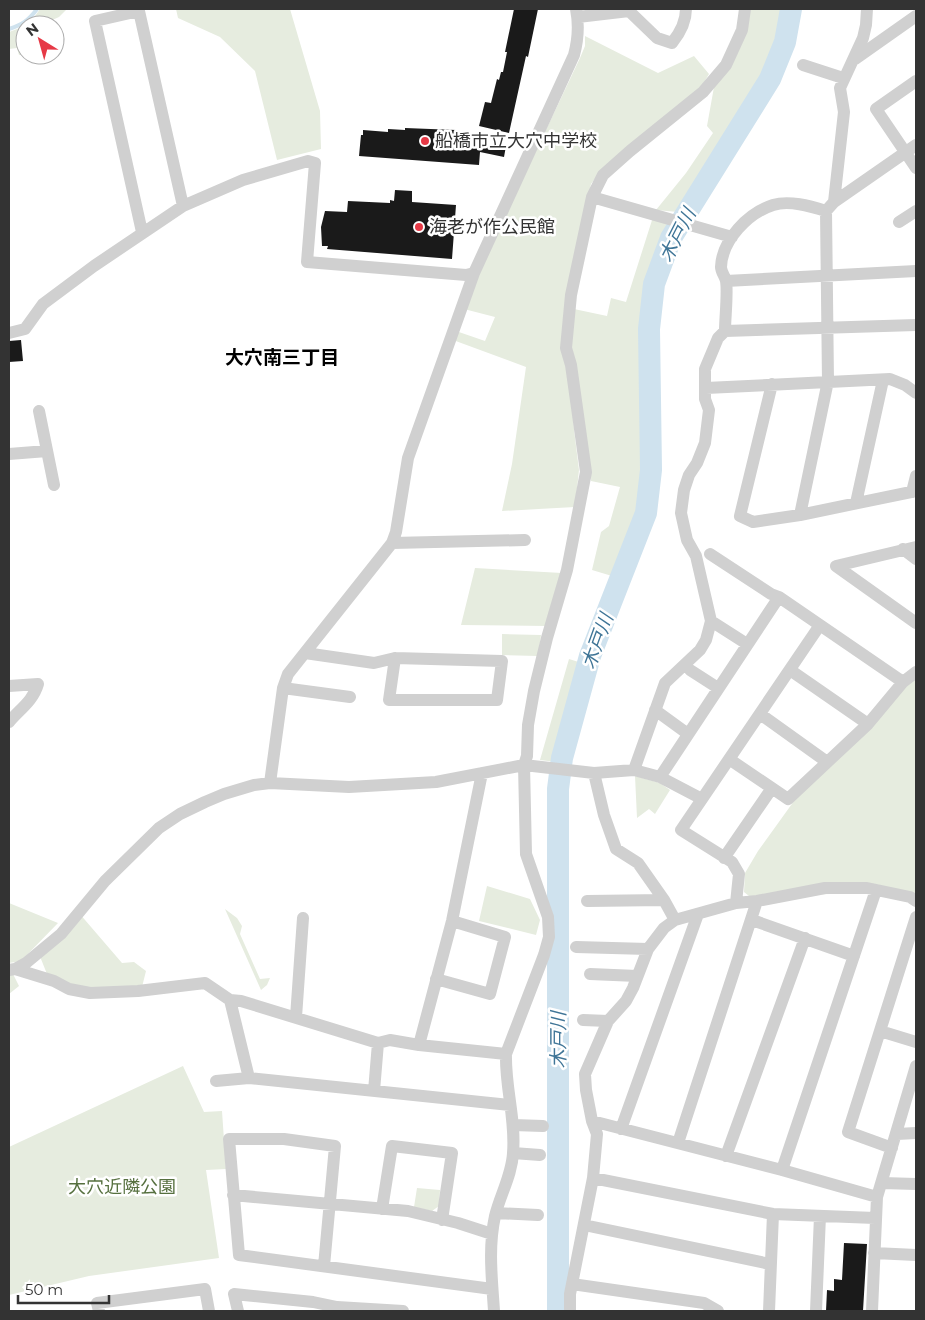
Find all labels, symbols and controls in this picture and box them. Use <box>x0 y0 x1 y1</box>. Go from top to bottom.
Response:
north arrow <box>15 15 65 65</box>
text: N <box>22 19 42 40</box>
place label: 船橋市立大穴中学校 <box>435 130 597 152</box>
marker: 船橋市立大穴中学校 <box>419 135 431 147</box>
water label: 木戸川 <box>654 203 702 266</box>
place label: 海老が作公民館 <box>429 216 555 238</box>
marker: 海老が作公民館 <box>413 221 425 233</box>
district label: 大穴南三丁目 <box>225 346 339 369</box>
water label: 木戸川 <box>577 609 619 672</box>
water label: 木戸川 <box>547 1010 570 1069</box>
park label: 大穴近隣公園 <box>68 1176 176 1198</box>
scale bar <box>18 1272 109 1304</box>
text: 50 m <box>25 1280 63 1299</box>

